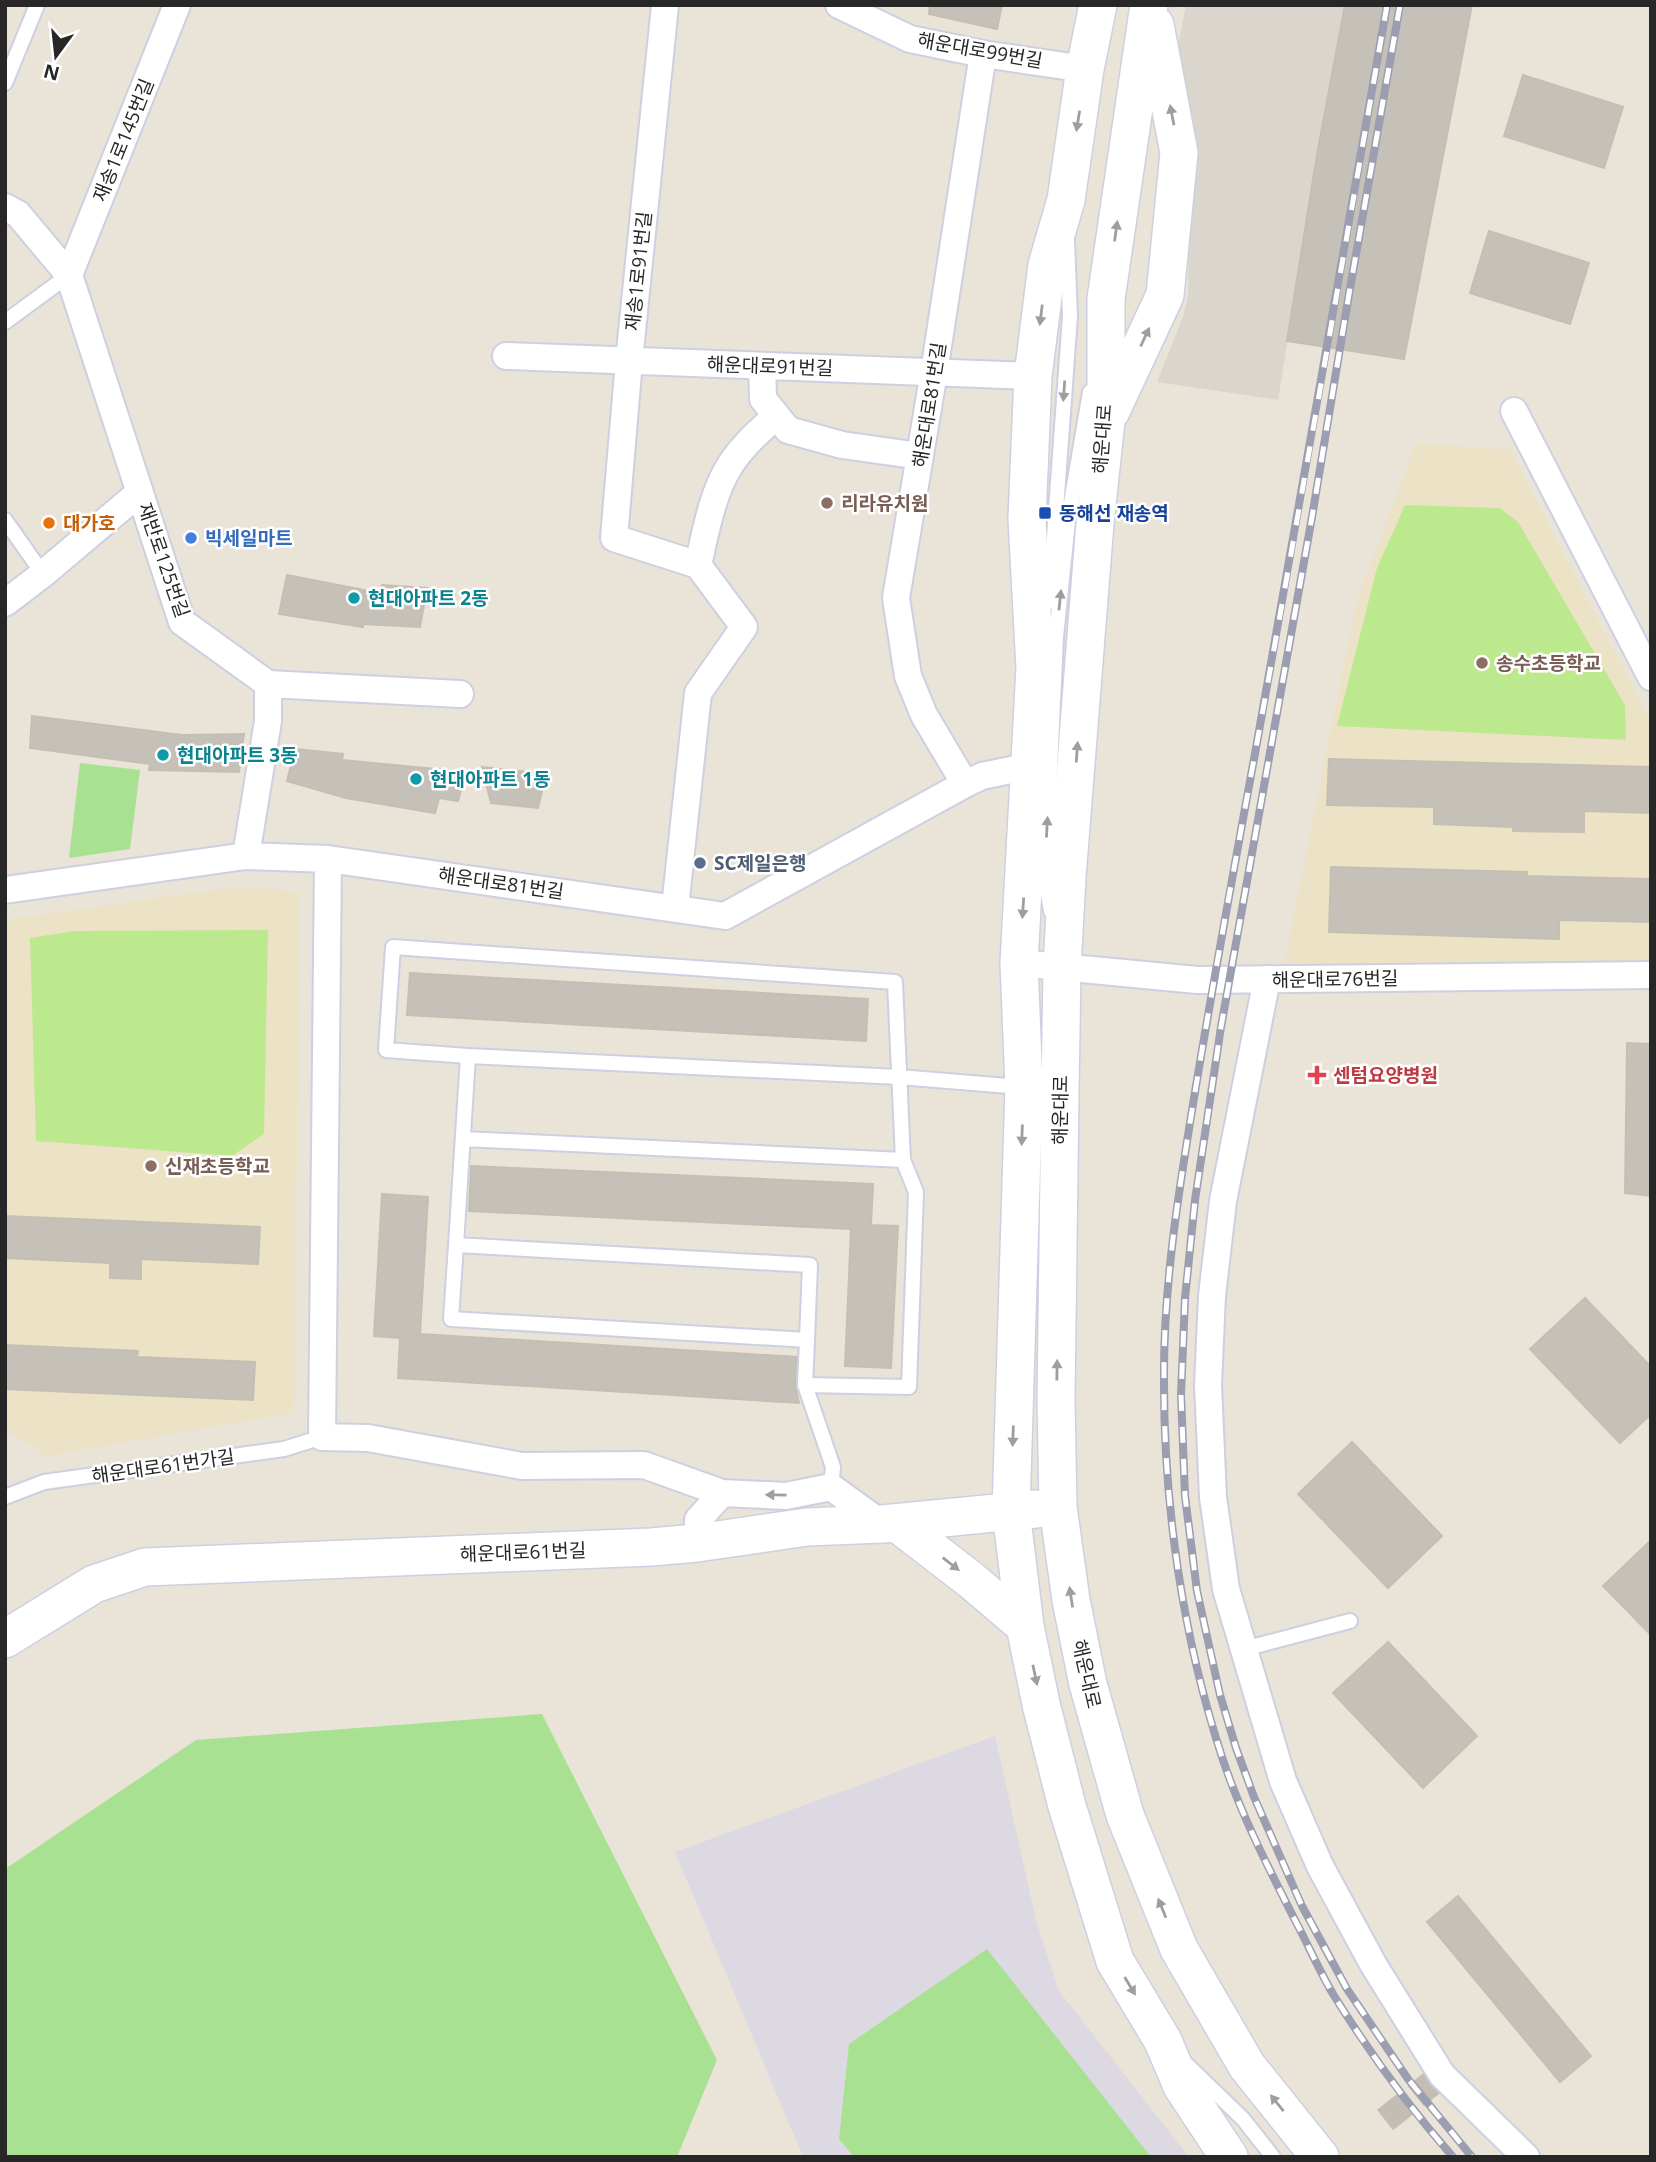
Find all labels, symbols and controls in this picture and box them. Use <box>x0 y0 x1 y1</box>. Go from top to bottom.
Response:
north arrow <box>21 21 91 91</box>
street label: 해운대로99번길 <box>915 26 1045 74</box>
text: N <box>41 58 62 87</box>
street label: 재송1로145번길 <box>86 74 160 206</box>
one-way arrow <box>1167 104 1178 126</box>
one-way arrow <box>1072 110 1083 132</box>
street label: 재송1로91번길 <box>619 210 657 332</box>
one-way arrow <box>1110 220 1121 242</box>
one-way arrow <box>1035 304 1046 326</box>
one-way arrow <box>1139 327 1151 347</box>
street label: 해운대로81번길 <box>906 340 952 470</box>
street label: 해운대로91번길 <box>706 351 834 381</box>
one-way arrow <box>1059 380 1070 402</box>
street label: 해운대로 <box>1087 403 1117 475</box>
place label: 리라유치원 <box>841 490 928 516</box>
marker: 리라유치원 <box>819 495 835 511</box>
street label: 재반로125번길 <box>132 499 196 621</box>
place label: 동해선 재송역 <box>1059 500 1169 526</box>
marker: 동해선 재송역 <box>1037 505 1053 521</box>
place label: 대가호 <box>63 510 115 536</box>
marker: 대가호 <box>41 515 57 531</box>
place label: 빅세일마트 <box>205 525 292 551</box>
marker: 빅세일마트 <box>183 530 199 546</box>
place label: 현대아파트 2동 <box>368 585 489 611</box>
one-way arrow <box>1055 589 1066 611</box>
marker: 현대아파트 2동 <box>346 590 362 606</box>
place label: 송수초등학교 <box>1496 650 1601 676</box>
marker: 송수초등학교 <box>1474 655 1490 671</box>
one-way arrow <box>1072 741 1083 763</box>
place label: 현대아파트 3동 <box>177 742 298 768</box>
marker: 현대아파트 3동 <box>155 747 171 763</box>
place label: 현대아파트 1동 <box>430 766 551 792</box>
marker: 현대아파트 1동 <box>408 771 424 787</box>
one-way arrow <box>1042 816 1053 838</box>
place label: SC제일은행 <box>714 850 807 876</box>
marker: SC제일은행 <box>692 855 708 871</box>
street label: 해운대로81번길 <box>437 861 565 905</box>
one-way arrow <box>1017 897 1028 919</box>
street label: 해운대로76번길 <box>1271 965 1399 993</box>
place label: 센텀요양병원 <box>1333 1062 1438 1088</box>
marker: 센텀요양병원 <box>1307 1065 1327 1085</box>
street label: 해운대로 <box>1046 1075 1074 1145</box>
one-way arrow <box>1017 1124 1028 1146</box>
place label: 신재초등학교 <box>165 1153 270 1179</box>
marker: 신재초등학교 <box>143 1158 159 1174</box>
one-way arrow <box>1051 1359 1063 1381</box>
one-way arrow <box>1008 1425 1019 1447</box>
street label: 해운대로61번가길 <box>90 1443 236 1489</box>
one-way arrow <box>765 1489 787 1501</box>
street label: 해운대로61번길 <box>459 1537 587 1567</box>
one-way arrow <box>941 1557 959 1572</box>
one-way arrow <box>1065 1586 1076 1608</box>
street label: 해운대로 <box>1066 1637 1108 1711</box>
one-way arrow <box>1030 1664 1041 1686</box>
one-way arrow <box>1157 1898 1168 1919</box>
one-way arrow <box>1124 1976 1136 1995</box>
one-way arrow <box>1270 2095 1285 2113</box>

